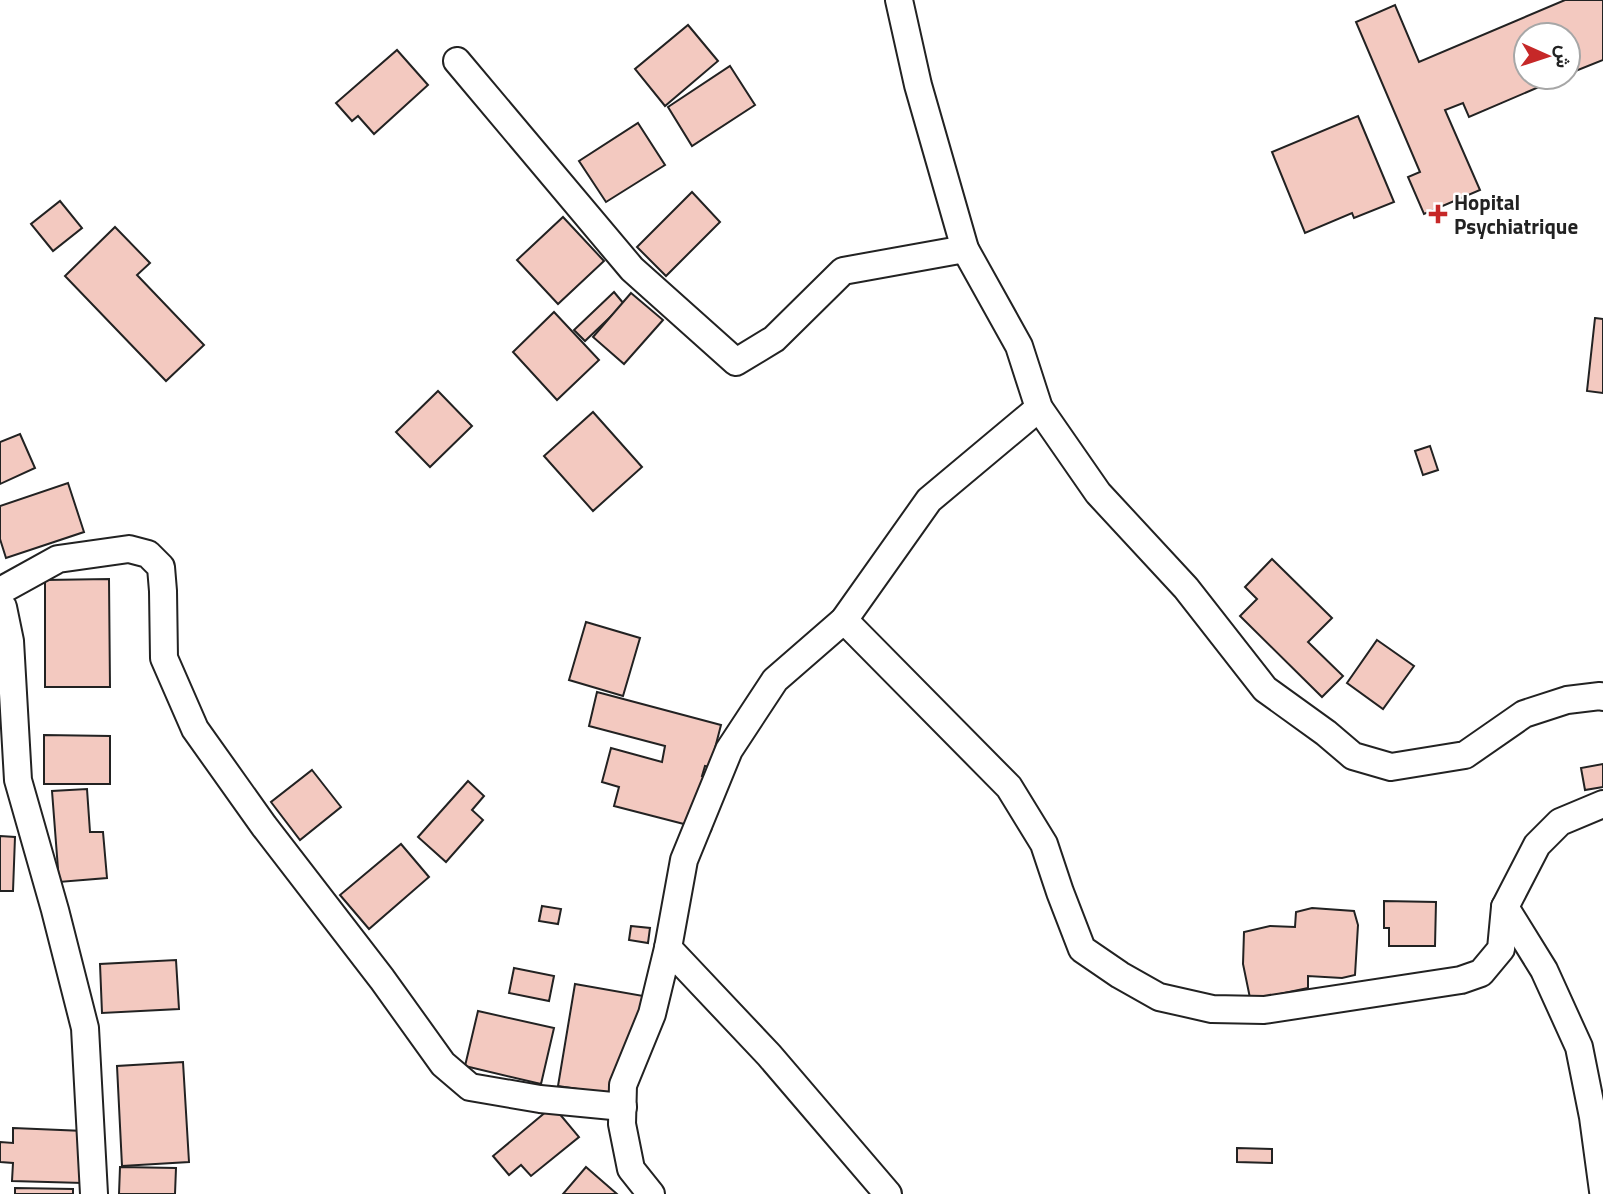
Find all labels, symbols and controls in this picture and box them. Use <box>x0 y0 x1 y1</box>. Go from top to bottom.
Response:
north arrow <box>1512 21 1582 91</box>
text: ش <box>1549 45 1580 69</box>
place label: Hopital Psychiatrique <box>1454 186 1578 242</box>
marker: Hopital Psychiatrique <box>1428 204 1448 224</box>

